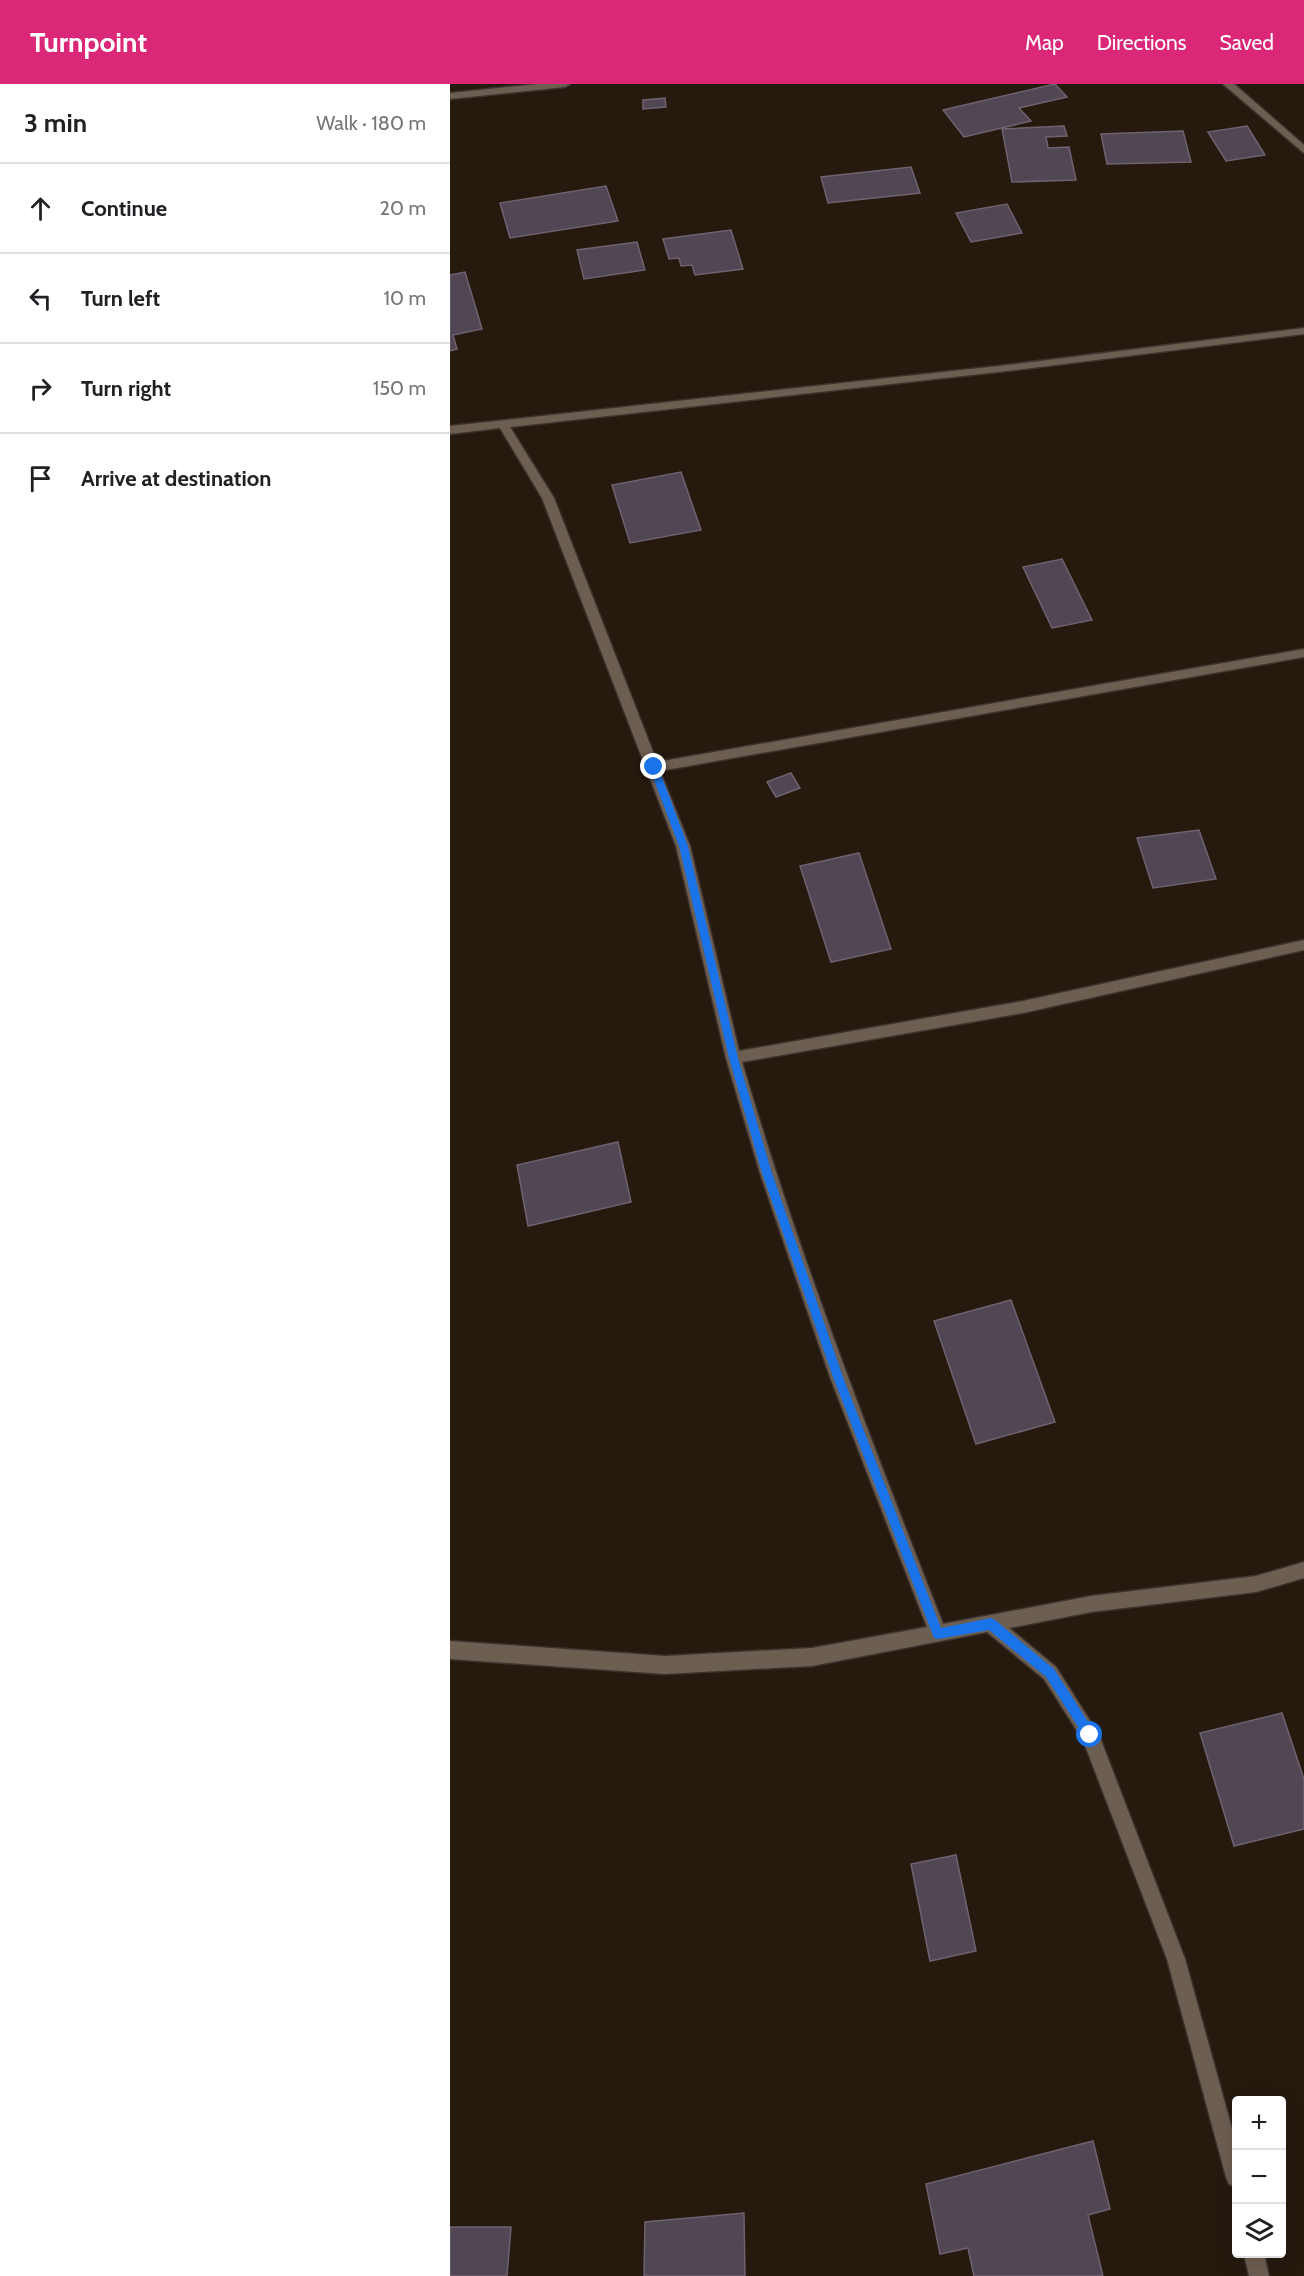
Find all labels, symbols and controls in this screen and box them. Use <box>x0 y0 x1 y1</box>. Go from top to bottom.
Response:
text: Turnpoint <box>30 25 147 59</box>
text: Map <box>1025 30 1064 55</box>
text: Directions <box>1097 30 1186 55</box>
text: Saved <box>1219 30 1274 55</box>
text: 3 min <box>24 107 87 139</box>
text: Walk · 180 m <box>316 111 426 135</box>
icon: ahead <box>24 192 57 225</box>
text: Continue <box>81 195 167 222</box>
text: 20 m <box>380 196 426 220</box>
icon: left <box>24 282 57 315</box>
text: Turn left <box>81 285 160 312</box>
text: 10 m <box>383 286 426 310</box>
icon: right <box>24 372 57 405</box>
text: Turn right <box>81 375 171 402</box>
text: 150 m <box>373 376 426 400</box>
icon: arrive <box>24 462 57 495</box>
text: Arrive at destination <box>81 465 271 492</box>
route end <box>640 753 666 779</box>
route start <box>1076 1721 1102 1747</box>
map controls <box>1232 2096 1286 2258</box>
button: + <box>1232 2096 1286 2150</box>
button: − <box>1232 2150 1286 2204</box>
button: layers <box>1232 2204 1286 2258</box>

